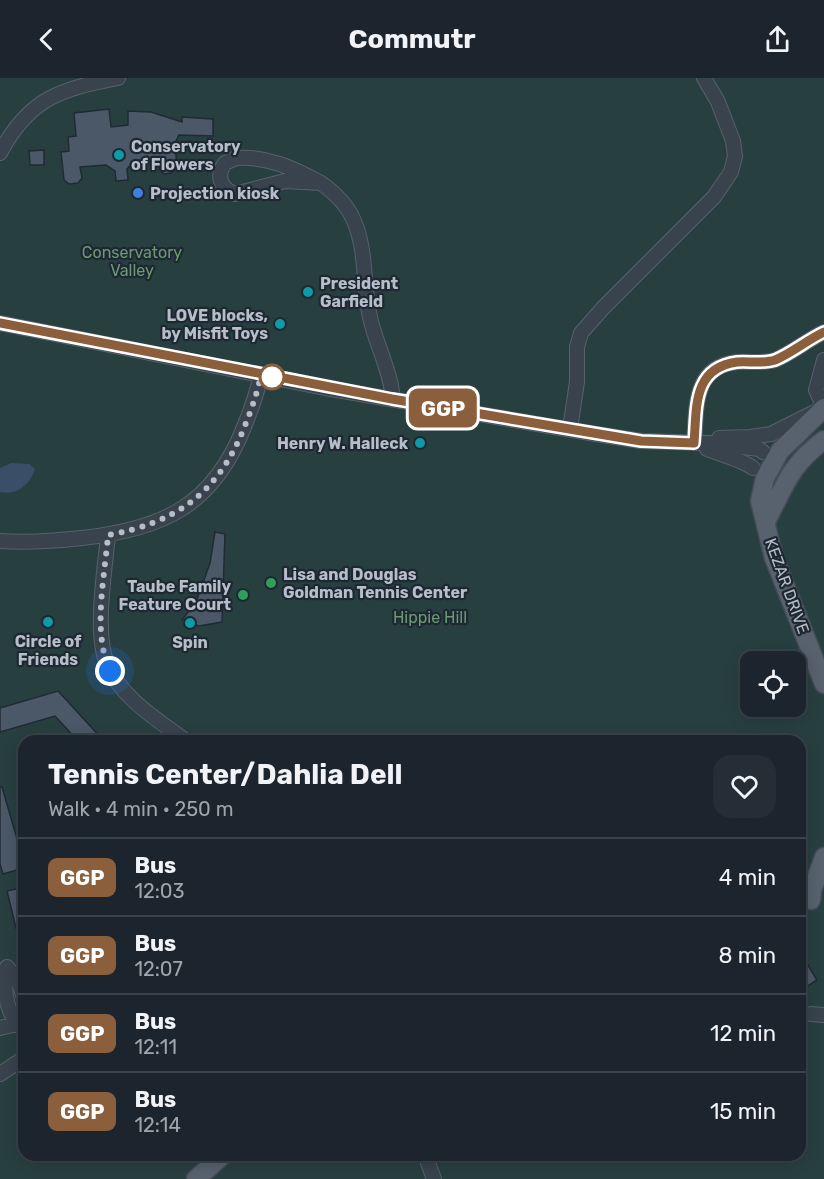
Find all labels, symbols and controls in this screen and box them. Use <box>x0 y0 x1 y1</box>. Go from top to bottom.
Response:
icon: back <box>30 23 63 56</box>
text: Commutr <box>348 23 476 55</box>
icon: share <box>761 23 794 56</box>
place label: Conservatory of Flowers <box>131 137 241 174</box>
marker: Conservatory of Flowers <box>112 148 126 162</box>
place label: Projection kiosk <box>150 184 280 203</box>
marker: Projection kiosk <box>131 186 145 200</box>
park label: Conservatory Valley <box>82 243 182 280</box>
place label: President Garfield <box>320 274 399 311</box>
marker: President Garfield <box>301 285 315 299</box>
place label: LOVE blocks, by Misfit Toys <box>162 306 268 343</box>
marker: LOVE blocks, by Misfit Toys <box>273 317 287 331</box>
unlabelled marker <box>259 364 285 390</box>
line badge: GGP <box>408 388 478 428</box>
text: GGP <box>421 396 465 421</box>
place label: Henry W. Halleck <box>277 434 409 453</box>
marker: Henry W. Halleck <box>413 436 427 450</box>
street label: KEZAR DRIVE <box>761 536 813 636</box>
place label: Lisa and Douglas Goldman Tennis Center <box>283 565 468 602</box>
marker: Lisa and Douglas Goldman Tennis Center <box>264 576 278 590</box>
place label: Taube Family Feature Court <box>119 577 232 614</box>
marker: Taube Family Feature Court <box>236 588 250 602</box>
park label: Hippie Hill <box>393 608 467 627</box>
marker: Circle of Friends <box>41 615 55 629</box>
marker: Spin <box>183 616 197 630</box>
place label: Circle of Friends <box>15 632 82 669</box>
place label: Spin <box>172 633 208 652</box>
map controls <box>740 651 806 717</box>
button: locate <box>740 651 806 717</box>
your location <box>95 656 125 686</box>
button: heart <box>713 755 776 818</box>
text: Tennis Center/Dahlia Dell <box>48 758 403 791</box>
text: Walk · 4 min · 250 m <box>48 797 233 821</box>
text: Bus <box>134 852 176 879</box>
text: 4 min <box>719 864 776 891</box>
text: GGP <box>60 865 104 890</box>
text: 12:03 <box>134 879 185 903</box>
text: Bus <box>134 930 176 957</box>
text: 8 min <box>718 942 776 969</box>
text: GGP <box>60 943 104 968</box>
text: 12:07 <box>134 957 183 981</box>
text: Bus <box>134 1008 176 1035</box>
text: 12 min <box>710 1020 776 1047</box>
text: GGP <box>60 1021 104 1046</box>
text: 12:11 <box>134 1035 177 1059</box>
text: Bus <box>134 1086 176 1113</box>
text: 15 min <box>710 1098 776 1125</box>
text: GGP <box>60 1099 104 1124</box>
text: 12:14 <box>134 1113 181 1137</box>

